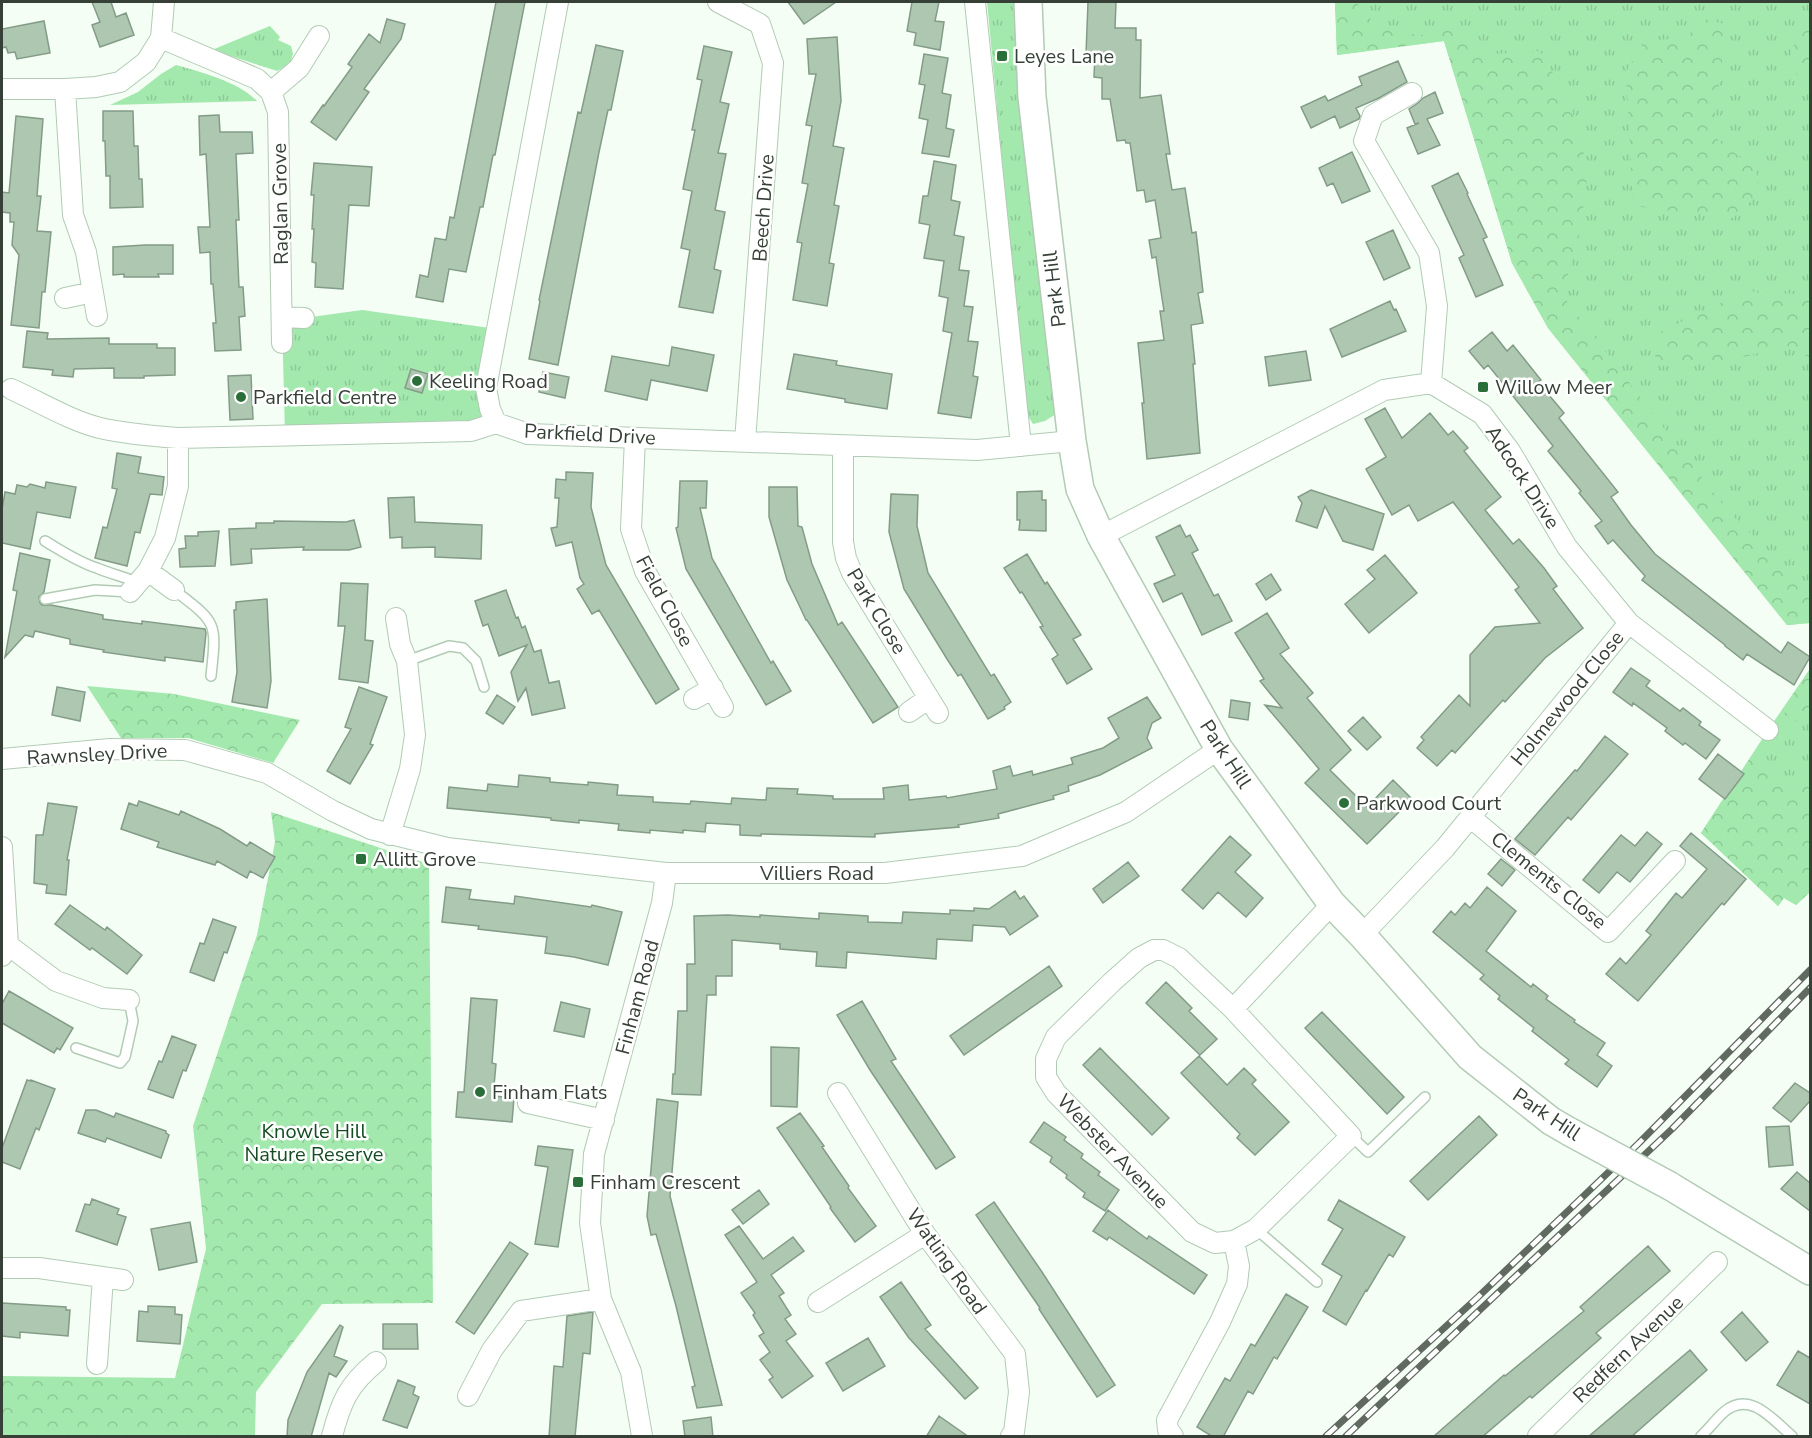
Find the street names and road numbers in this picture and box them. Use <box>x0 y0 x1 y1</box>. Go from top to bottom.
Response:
street label: Raglan Grove <box>266 143 295 265</box>
street label: Beech Drive <box>746 153 781 263</box>
street label: Park Hill <box>1036 249 1073 329</box>
street label: Parkfield Drive <box>523 418 656 451</box>
street label: Adcock Drive <box>1479 420 1566 534</box>
street label: Field Close <box>629 551 700 652</box>
street label: Park Close <box>840 563 913 659</box>
street label: Holmewood Close <box>1505 625 1630 771</box>
street label: Park Hill <box>1193 715 1258 794</box>
street label: Rawnsley Drive <box>26 737 168 772</box>
street label: Clements Close <box>1485 825 1612 935</box>
street label: Villiers Road <box>759 860 874 887</box>
street label: Finham Road <box>609 937 666 1057</box>
street label: Park Hill <box>1507 1082 1586 1147</box>
street label: Webster Avenue <box>1051 1088 1175 1215</box>
street label: Watling Road <box>900 1203 993 1320</box>
street label: Redfern Avenue <box>1567 1290 1690 1409</box>

